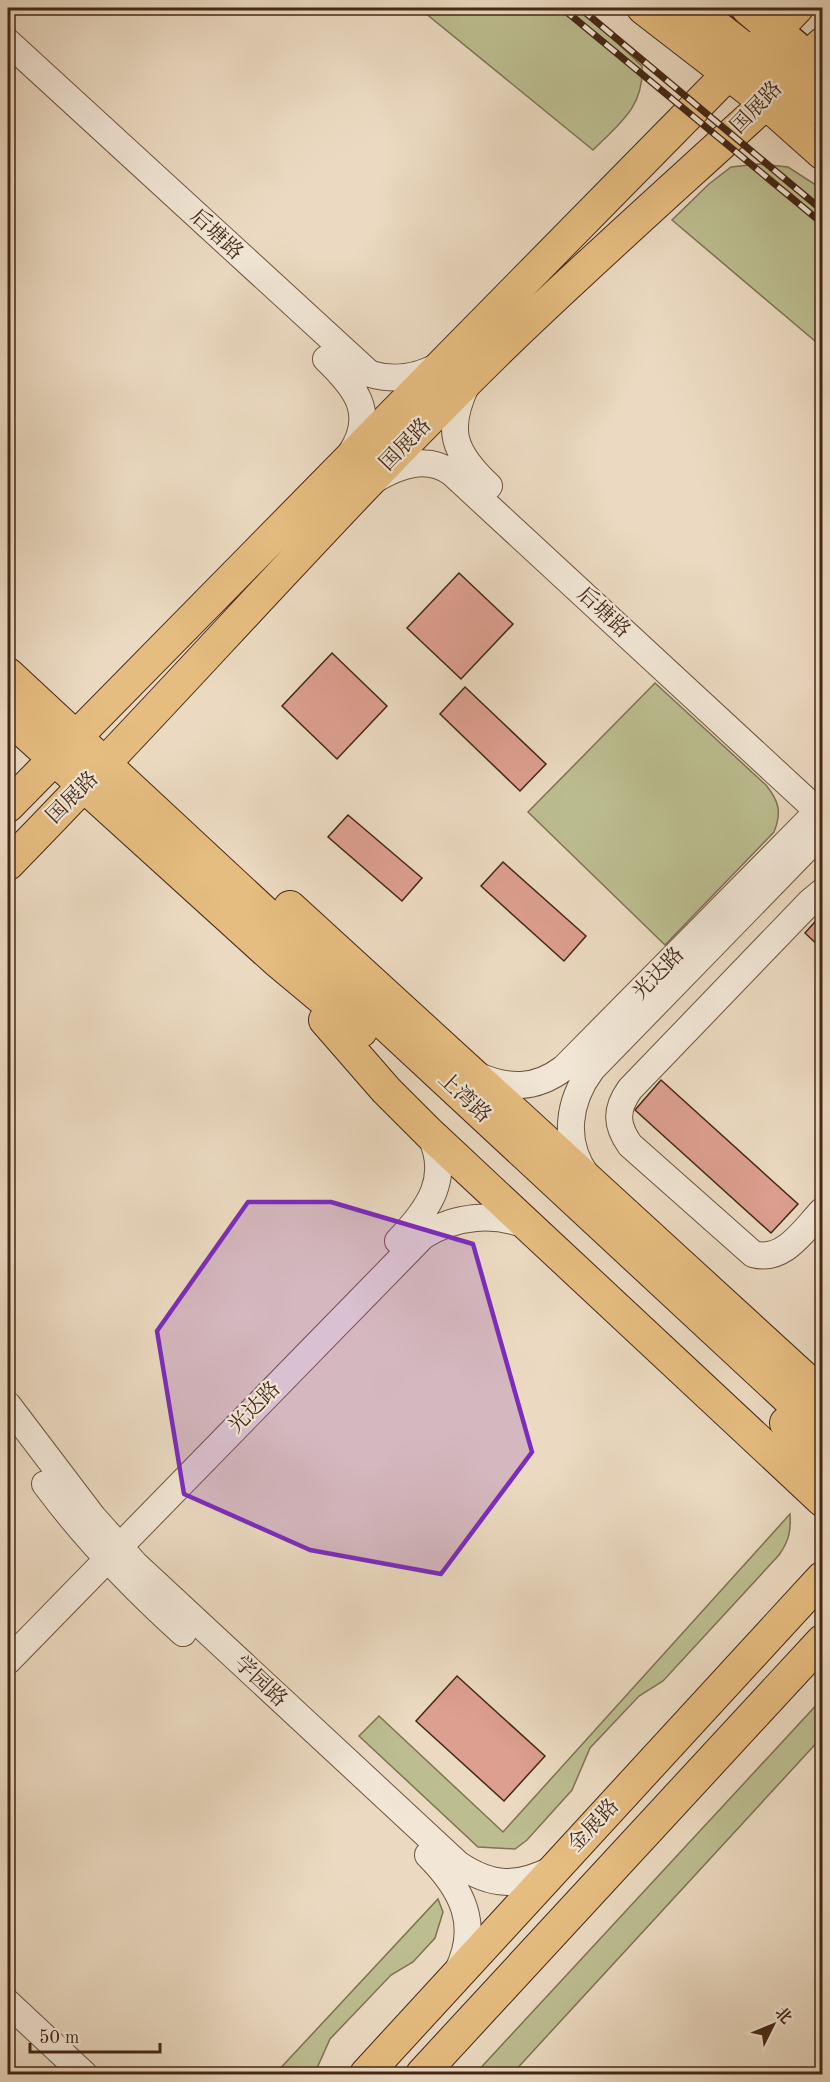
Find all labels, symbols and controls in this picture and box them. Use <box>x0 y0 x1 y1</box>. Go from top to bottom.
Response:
street label: 国展路 <box>726 77 786 138</box>
street label: 后塘路 <box>186 204 248 264</box>
street label: 国展路 <box>375 414 435 475</box>
street label: 后塘路 <box>573 582 635 642</box>
street label: 国展路 <box>42 767 103 828</box>
street label: 光达路 <box>628 943 688 1004</box>
street label: 上湾路 <box>434 1067 496 1127</box>
street label: 光达路 <box>224 1377 285 1438</box>
street label: 学园路 <box>230 1651 292 1711</box>
street label: 金展路 <box>563 1794 623 1856</box>
north arrow <box>743 1995 803 2055</box>
text: 北 <box>771 2003 795 2027</box>
scale bar <box>30 2016 160 2054</box>
text: 50 m <box>39 2029 79 2047</box>

